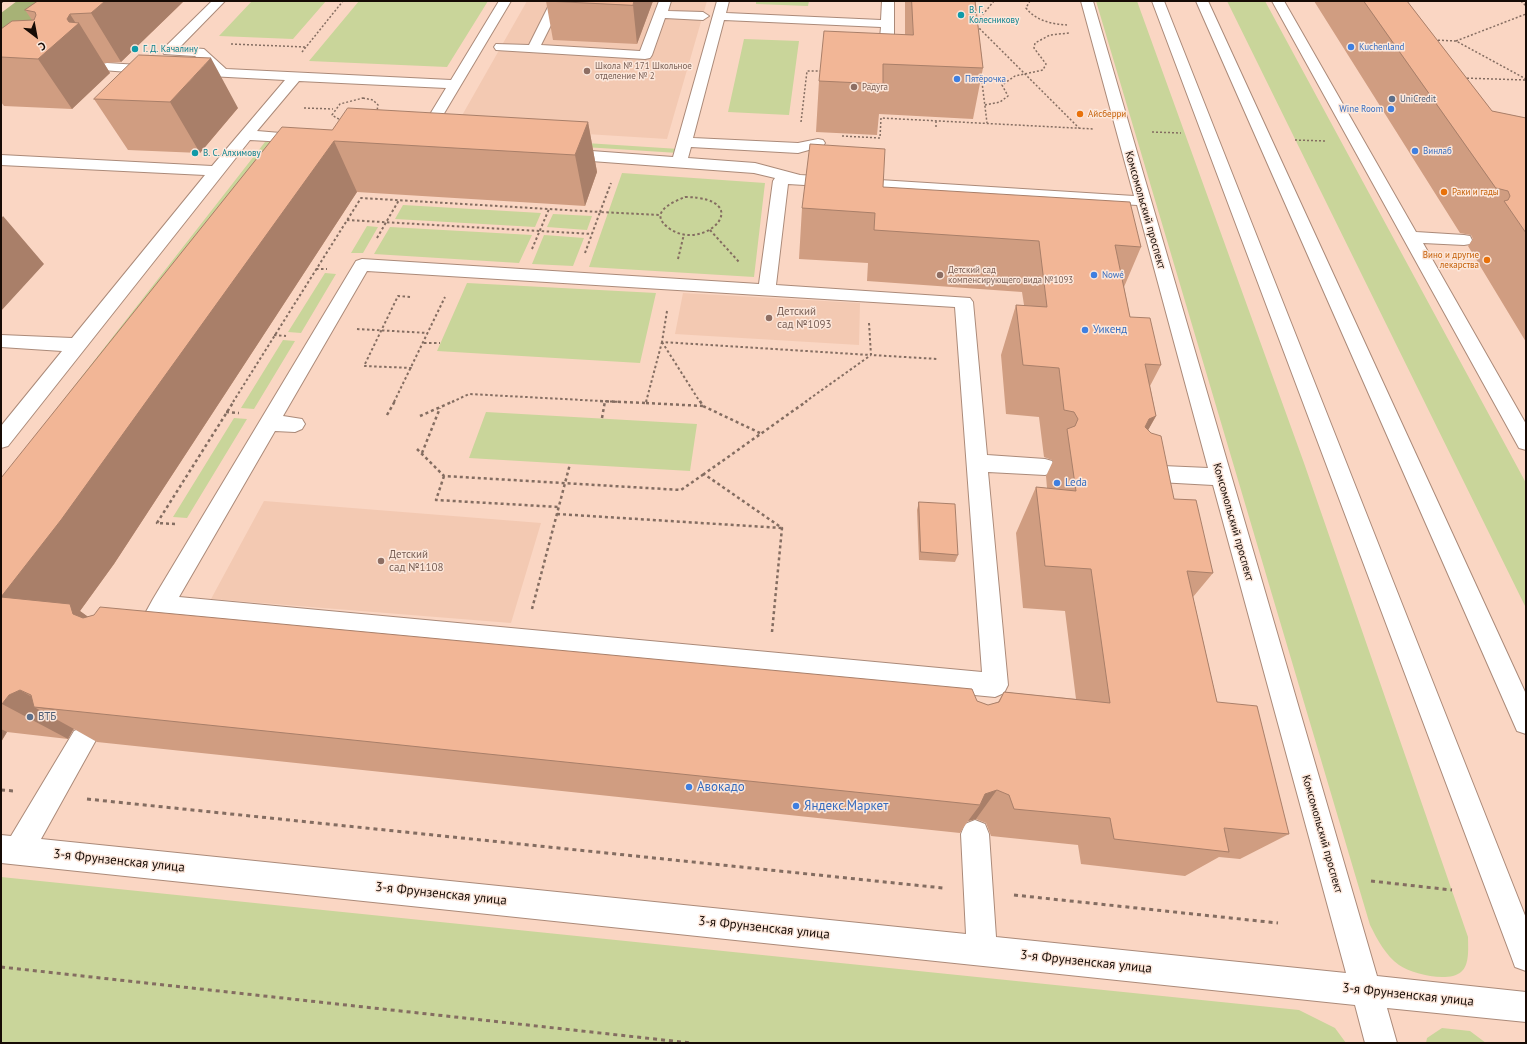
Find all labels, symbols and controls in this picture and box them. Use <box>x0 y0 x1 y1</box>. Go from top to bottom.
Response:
place label: В. Г. Колесникову <box>969 5 1019 26</box>
marker: В. Г. Колесникову <box>956 10 966 20</box>
north arrow <box>16 16 56 56</box>
text: С <box>36 39 49 54</box>
marker: Kuchenland <box>1346 42 1356 52</box>
place label: Kuchenland <box>1359 42 1404 52</box>
marker: Г. Д. Качалину <box>130 44 140 54</box>
place label: Г. Д. Качалину <box>143 44 198 54</box>
place label: Школа № 171 Школьное отделение № 2 <box>595 61 692 82</box>
marker: Школа № 171 Школьное отделение № 2 <box>582 66 592 76</box>
marker: Пятёрочка <box>952 74 962 84</box>
place label: Пятёрочка <box>965 74 1006 84</box>
marker: Радуга <box>849 82 859 92</box>
place label: Радуга <box>862 82 888 92</box>
marker: UniCredit <box>1387 94 1397 104</box>
place label: UniCredit <box>1400 94 1436 104</box>
place label: Wine Room <box>1339 104 1383 114</box>
marker: Wine Room <box>1386 104 1396 114</box>
marker: Айсберри <box>1075 109 1085 119</box>
place label: Айсберри <box>1088 109 1126 119</box>
marker: Винлаб <box>1410 146 1420 156</box>
place label: Винлаб <box>1423 146 1452 156</box>
marker: В. С. Алхимову <box>190 148 200 158</box>
place label: В. С. Алхимову <box>203 148 261 158</box>
street label: Комсомольский проспект <box>1122 150 1168 270</box>
marker: Раки и гады <box>1439 187 1449 197</box>
place label: Раки и гады <box>1452 187 1499 197</box>
place label: Вино и другие лекарства <box>1423 250 1479 271</box>
marker: Вино и другие лекарства <box>1482 255 1492 265</box>
place label: Детский сад компенсирующего вида №1093 <box>948 265 1073 286</box>
marker: Детский сад компенсирующего вида №1093 <box>935 270 945 280</box>
marker: Nowé <box>1089 270 1099 280</box>
place label: Nowé <box>1102 270 1124 280</box>
place label: Детский сад №1093 <box>777 305 832 331</box>
marker: Детский сад №1093 <box>764 313 774 323</box>
place label: Уикенд <box>1093 323 1127 337</box>
marker: Уикенд <box>1080 325 1090 335</box>
street label: Комсомольский проспект <box>1210 462 1256 582</box>
place label: Leda <box>1065 476 1087 490</box>
marker: Leda <box>1052 478 1062 488</box>
place label: Детский сад №1108 <box>389 548 444 574</box>
marker: Детский сад №1108 <box>376 556 386 566</box>
place label: ВТБ <box>38 710 56 724</box>
marker: ВТБ <box>25 712 35 722</box>
street label: Комсомольский проспект <box>1299 774 1345 894</box>
place label: Авокадо <box>697 779 745 795</box>
marker: Авокадо <box>684 782 694 792</box>
place label: Яндекс.Маркет <box>804 798 888 814</box>
marker: Яндекс.Маркет <box>791 801 801 811</box>
street label: 3-я Фрунзенская улица <box>52 846 186 876</box>
street label: 3-я Фрунзенская улица <box>374 879 508 909</box>
street label: 3-я Фрунзенская улица <box>697 913 831 943</box>
street label: 3-я Фрунзенская улица <box>1019 947 1153 977</box>
street label: 3-я Фрунзенская улица <box>1341 980 1475 1010</box>

